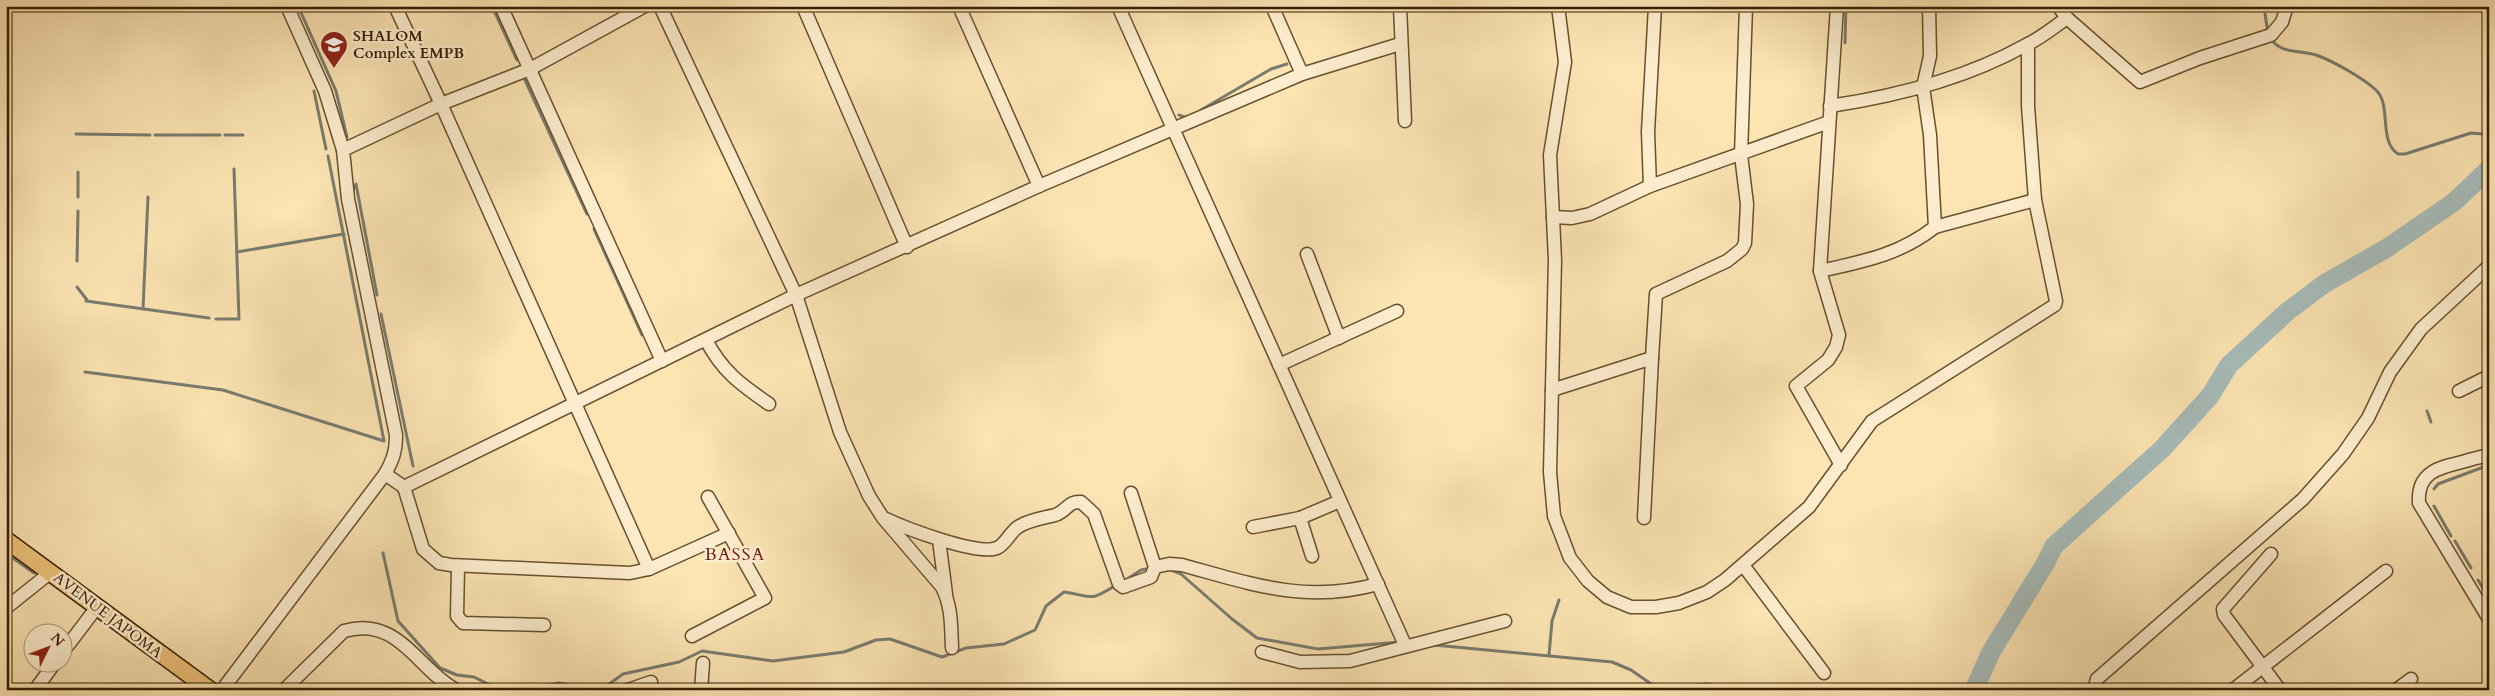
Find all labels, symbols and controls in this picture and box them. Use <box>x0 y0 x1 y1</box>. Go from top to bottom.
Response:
place label: SHALOM Complex EMPB <box>353 26 464 63</box>
school or university icon: SHALOM Complex EMPB <box>319 30 349 69</box>
district label: BASSA <box>705 542 765 567</box>
street label: AVENUE JAPOMA <box>50 568 166 662</box>
north arrow <box>22 624 72 674</box>

